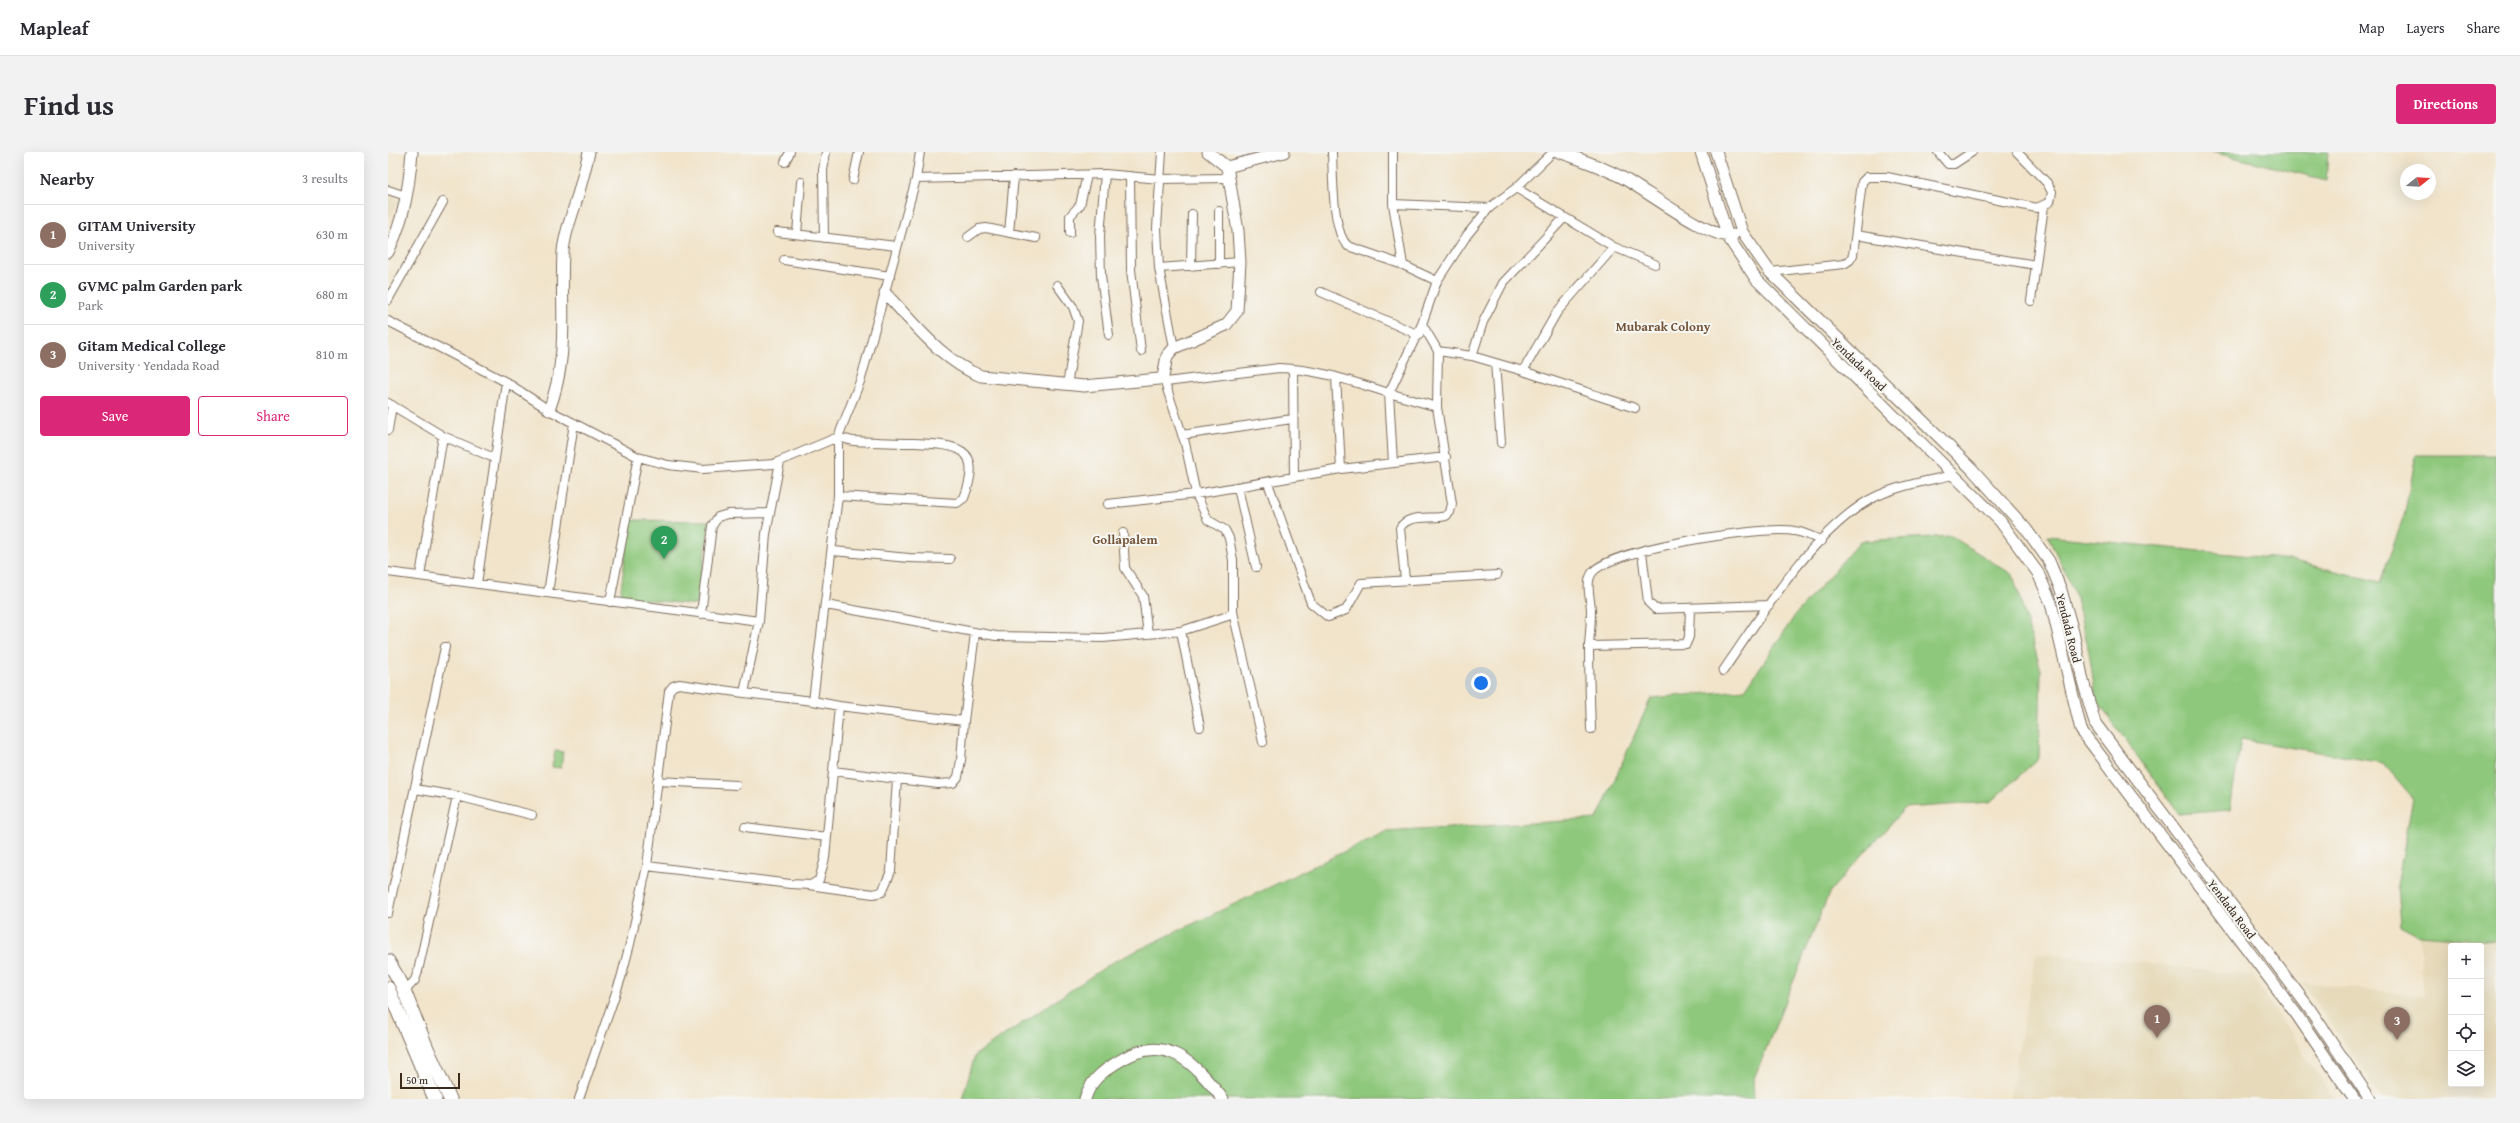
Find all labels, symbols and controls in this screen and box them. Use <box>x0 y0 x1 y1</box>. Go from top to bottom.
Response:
text: Mapleaf <box>20 14 89 42</box>
text: Map <box>2359 18 2385 38</box>
text: Layers <box>2407 18 2445 38</box>
text: Share <box>2467 18 2500 38</box>
text: Find us <box>24 84 114 125</box>
button: Directions <box>2396 84 2496 124</box>
north arrow <box>2400 164 2436 200</box>
text: Nearby <box>40 166 94 191</box>
text: 3 results <box>302 169 348 188</box>
text: GITAM University <box>78 215 196 236</box>
text: 1 <box>50 225 56 244</box>
text: 630 m <box>316 225 348 244</box>
text: University <box>78 236 135 255</box>
text: GVMC palm Garden park <box>78 275 242 296</box>
text: 2 <box>50 285 56 304</box>
text: 680 m <box>316 285 348 304</box>
text: Park <box>78 296 103 315</box>
district label: Mubarak Colony <box>1616 317 1711 336</box>
street label: Yendada Road <box>1828 333 1891 395</box>
text: Gitam Medical College <box>78 335 226 356</box>
text: 3 <box>50 345 56 364</box>
text: 810 m <box>316 345 348 364</box>
text: University · Yendada Road <box>78 356 220 375</box>
button: Save <box>40 396 190 436</box>
button: Share <box>198 396 348 436</box>
pin: 2 <box>651 526 677 559</box>
district label: Gollapalem <box>1092 530 1158 549</box>
street label: Yendada Road <box>2052 592 2086 665</box>
your location <box>1471 673 1491 693</box>
street label: Yendada Road <box>2204 876 2260 943</box>
map controls <box>2448 943 2484 1087</box>
button: + <box>2448 943 2484 979</box>
button: − <box>2448 979 2484 1015</box>
pin: 1 <box>2144 1005 2170 1038</box>
pin: 3 <box>2384 1007 2410 1040</box>
button: locate <box>2448 1015 2484 1051</box>
button: layers <box>2448 1051 2484 1087</box>
scale bar <box>400 1071 460 1090</box>
text: 50 m <box>406 1072 428 1088</box>

